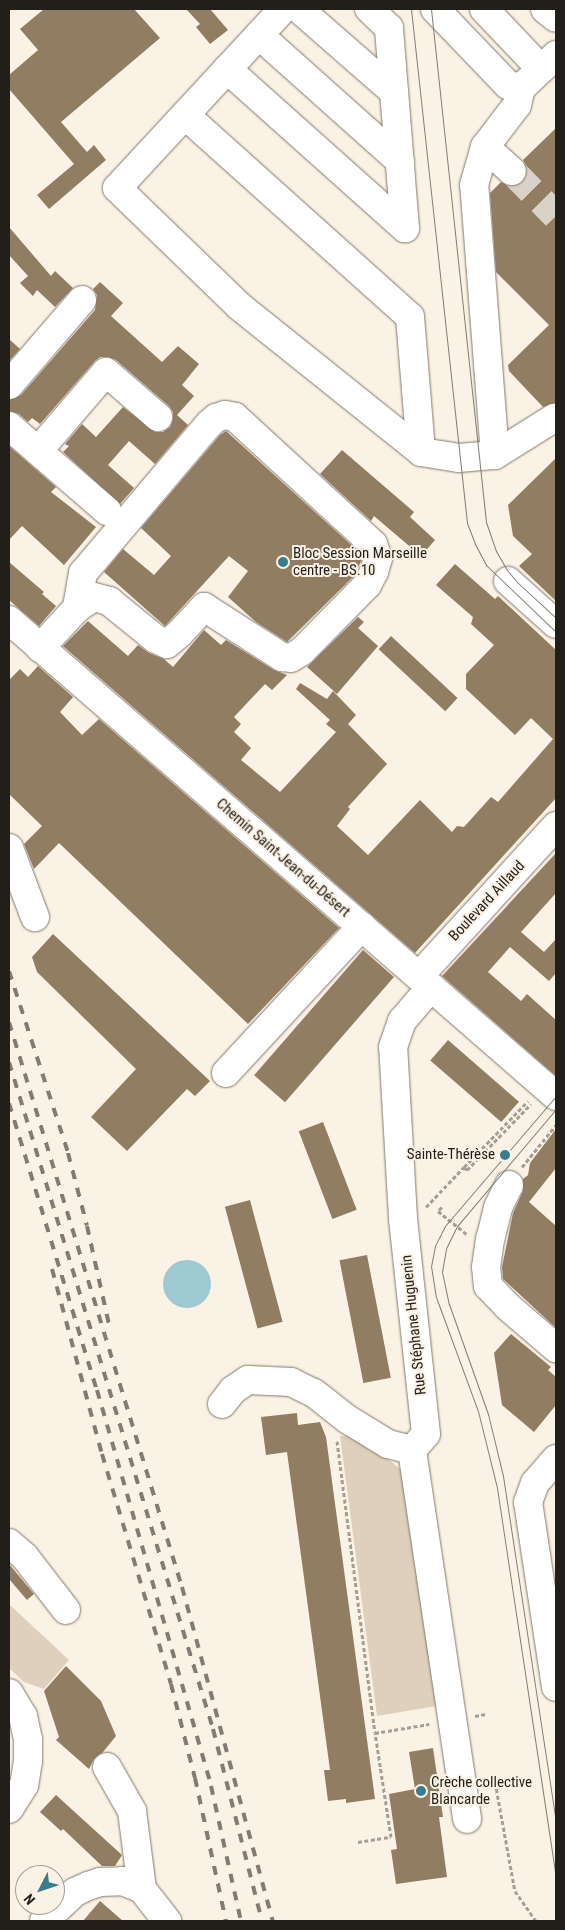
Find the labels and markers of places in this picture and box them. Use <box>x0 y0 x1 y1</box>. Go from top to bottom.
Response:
place label: Bloc Session Marseille centre - BS.10 <box>293 544 427 579</box>
marker: Bloc Session Marseille centre - BS.10 <box>277 556 289 568</box>
place label: Sainte-Thérèse <box>407 1146 495 1164</box>
marker: Sainte-Thérèse <box>499 1149 511 1161</box>
place label: Crèche collective Blancarde <box>431 1773 532 1808</box>
marker: Crèche collective Blancarde <box>415 1785 427 1797</box>

